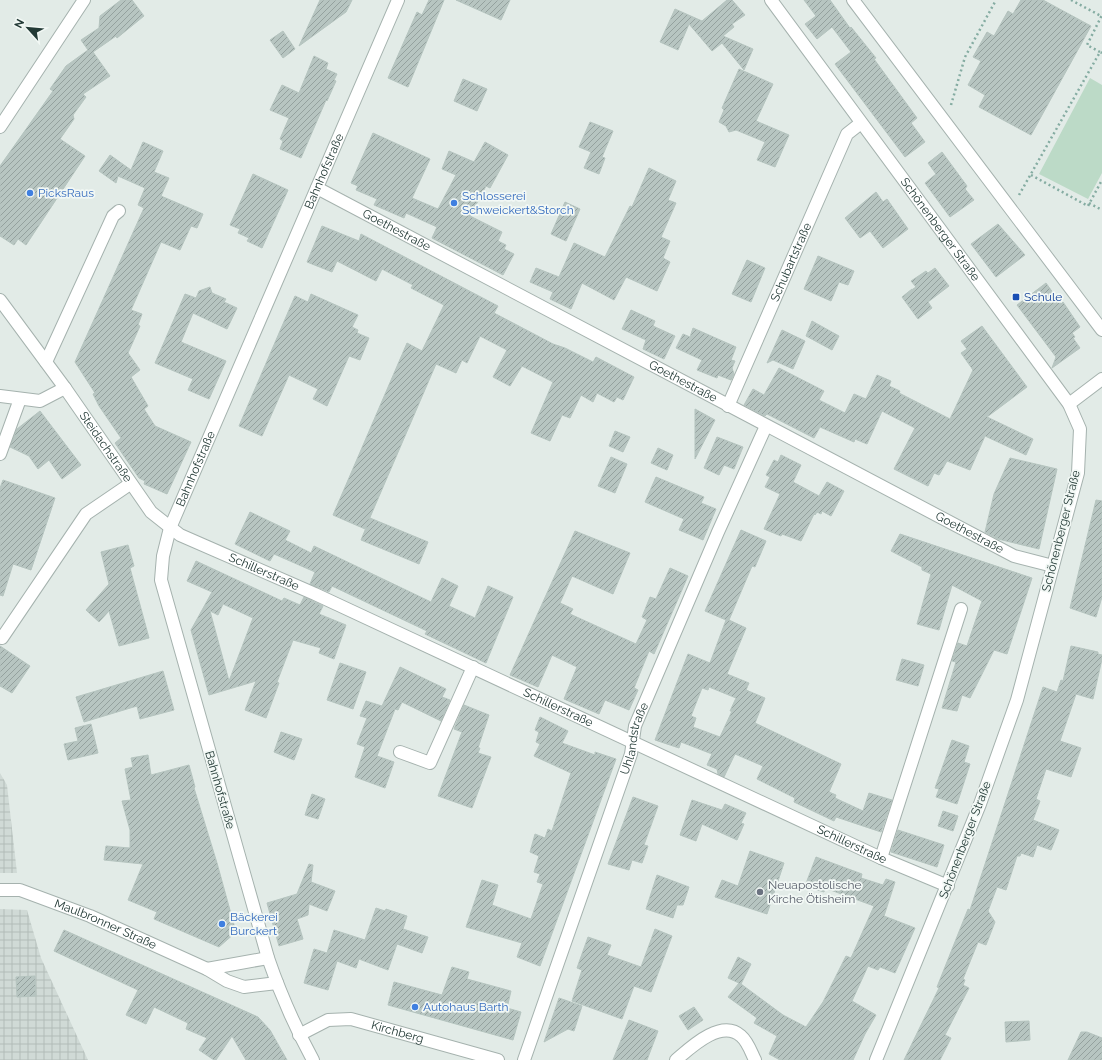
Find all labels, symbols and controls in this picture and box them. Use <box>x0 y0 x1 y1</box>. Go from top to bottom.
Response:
north arrow <box>8 8 48 48</box>
text: N <box>12 17 27 30</box>
street label: Bahnhofstraße <box>302 131 346 211</box>
street label: Schönenberger Straße <box>898 175 983 284</box>
place label: PicksRaus <box>38 186 94 200</box>
marker: PicksRaus <box>25 188 35 198</box>
place label: Schlosserei Schweickert&Storch <box>462 189 574 217</box>
marker: Schlosserei Schweickert&Storch <box>449 198 459 208</box>
street label: Goethestraße <box>360 206 433 254</box>
street label: Schubartstraße <box>768 221 814 304</box>
place label: Schule <box>1024 290 1062 304</box>
marker: Schule <box>1011 292 1021 302</box>
street label: Goethestraße <box>647 358 720 405</box>
street label: Steidachstraße <box>77 409 135 485</box>
street label: Bahnhofstraße <box>173 429 218 509</box>
street label: Schönenberger Straße <box>1039 469 1083 593</box>
street label: Goethestraße <box>933 509 1006 556</box>
street label: Schillerstraße <box>227 550 301 593</box>
street label: Schillerstraße <box>521 685 595 730</box>
street label: Uhlandstraße <box>617 700 651 777</box>
street label: Bahnhofstraße <box>202 749 238 831</box>
street label: Schönenberger Straße <box>936 779 994 901</box>
street label: Schillerstraße <box>815 822 889 867</box>
place label: Neuapostolische Kirche Ötisheim <box>768 878 862 906</box>
marker: Neuapostolische Kirche Ötisheim <box>755 887 765 897</box>
street label: Maulbronner Straße <box>52 896 159 952</box>
place label: Bäckerei Burckert <box>230 910 278 938</box>
marker: Bäckerei Burckert <box>217 919 227 929</box>
place label: Autohaus Barth <box>423 1000 508 1014</box>
marker: Autohaus Barth <box>410 1002 420 1012</box>
street label: Kirchberg <box>370 1018 425 1046</box>

